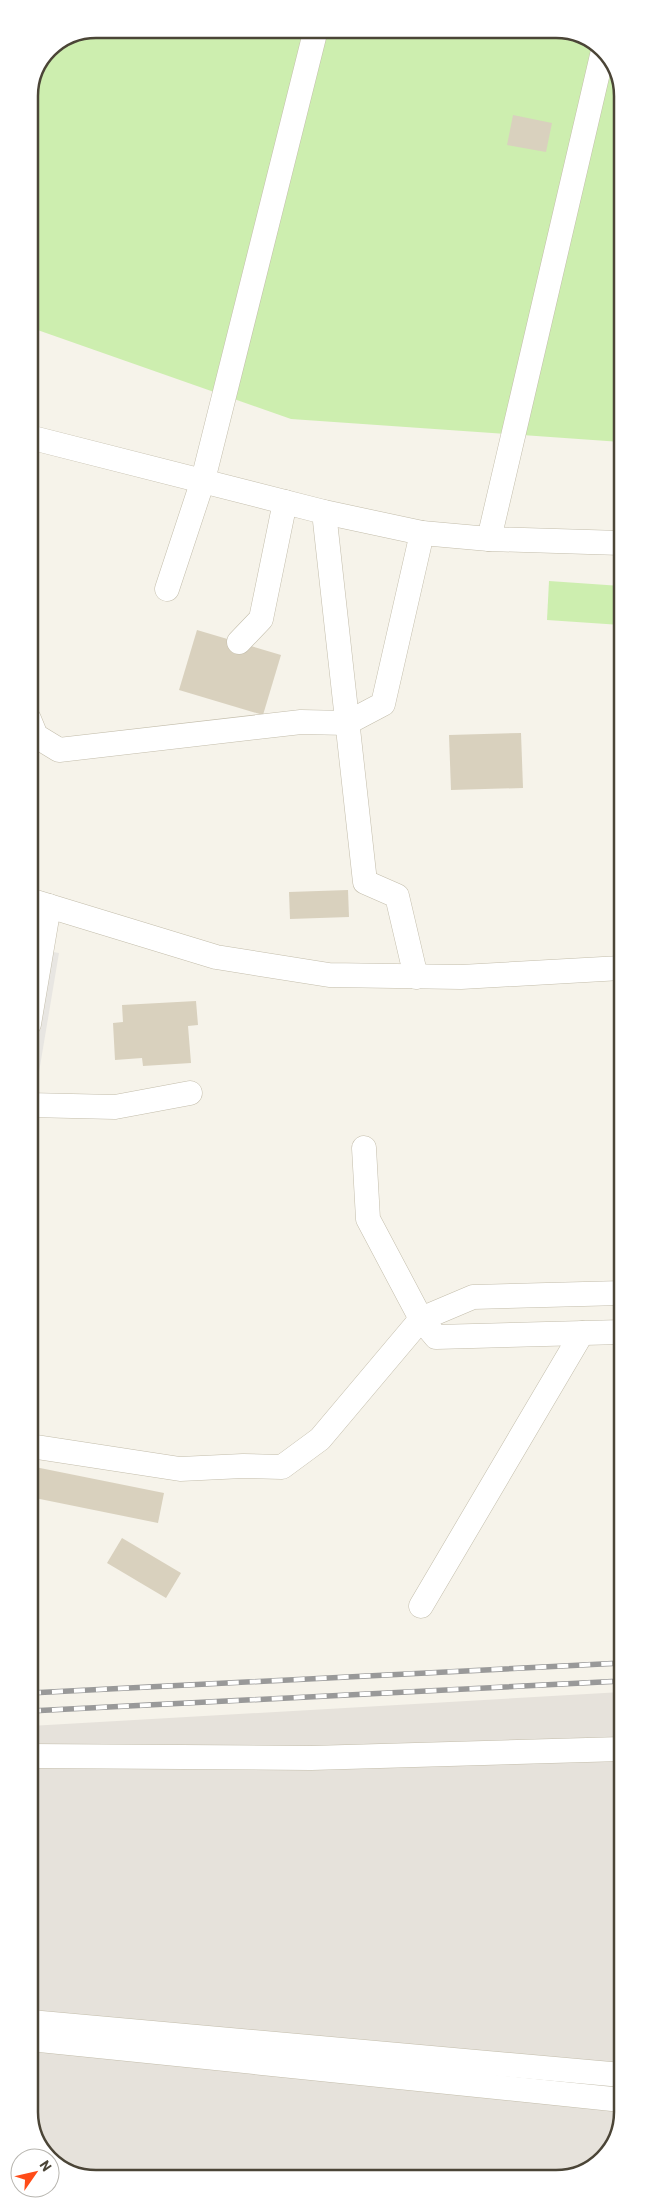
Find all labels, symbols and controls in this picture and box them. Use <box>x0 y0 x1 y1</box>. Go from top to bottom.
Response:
north arrow <box>10 2148 60 2198</box>
text: N <box>37 2157 56 2174</box>

